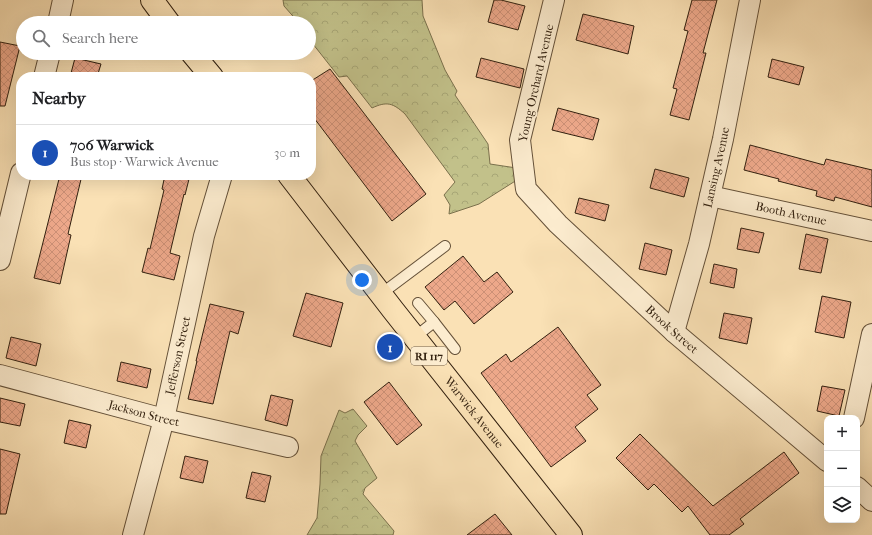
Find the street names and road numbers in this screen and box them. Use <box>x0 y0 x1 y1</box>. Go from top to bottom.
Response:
street label: Young Orchard Avenue <box>515 23 556 144</box>
street label: Lansing Avenue <box>700 126 732 209</box>
street label: Booth Avenue <box>754 199 828 228</box>
street label: Brook Street <box>643 302 702 357</box>
street label: Jefferson Street <box>162 314 193 397</box>
road number: RI 117 <box>411 347 447 365</box>
street label: Warwick Avenue <box>441 373 507 451</box>
street label: Jackson Street <box>106 397 182 429</box>

